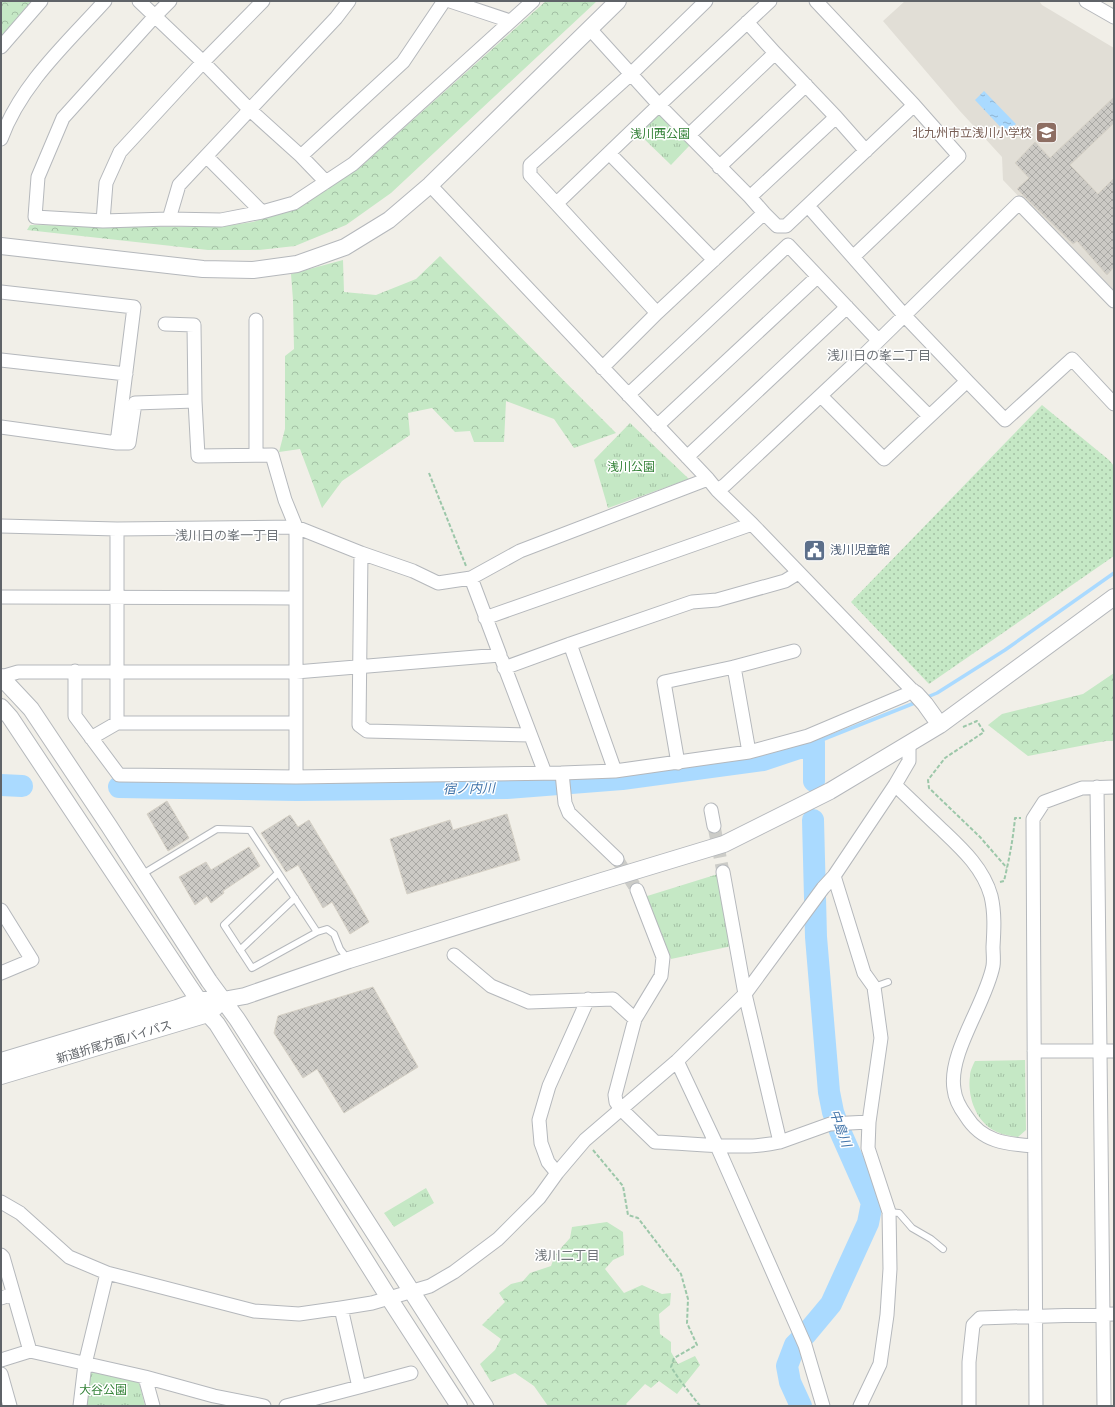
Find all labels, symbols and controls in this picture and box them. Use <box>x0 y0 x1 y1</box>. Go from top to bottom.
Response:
school or university icon: 北九州市立浅川小学校 <box>1034 120 1060 146</box>
place label: 北九州市立浅川小学校 <box>912 126 1032 140</box>
park label: 浅川西公園 <box>630 127 690 141</box>
district label: 浅川日の峯二丁目 <box>827 348 931 363</box>
park label: 浅川公園 <box>607 460 655 474</box>
district label: 浅川日の峯一丁目 <box>175 528 279 543</box>
public building icon: 浅川児童館 <box>801 537 827 563</box>
place label: 浅川児童館 <box>830 543 890 557</box>
water label: 宿ノ内川 <box>443 781 497 796</box>
street label: 新道折尾方面バイパス <box>55 1018 173 1066</box>
water label: 中島川 <box>827 1107 855 1151</box>
district label: 浅川二丁目 <box>534 1248 600 1263</box>
park label: 大谷公園 <box>79 1383 127 1397</box>

